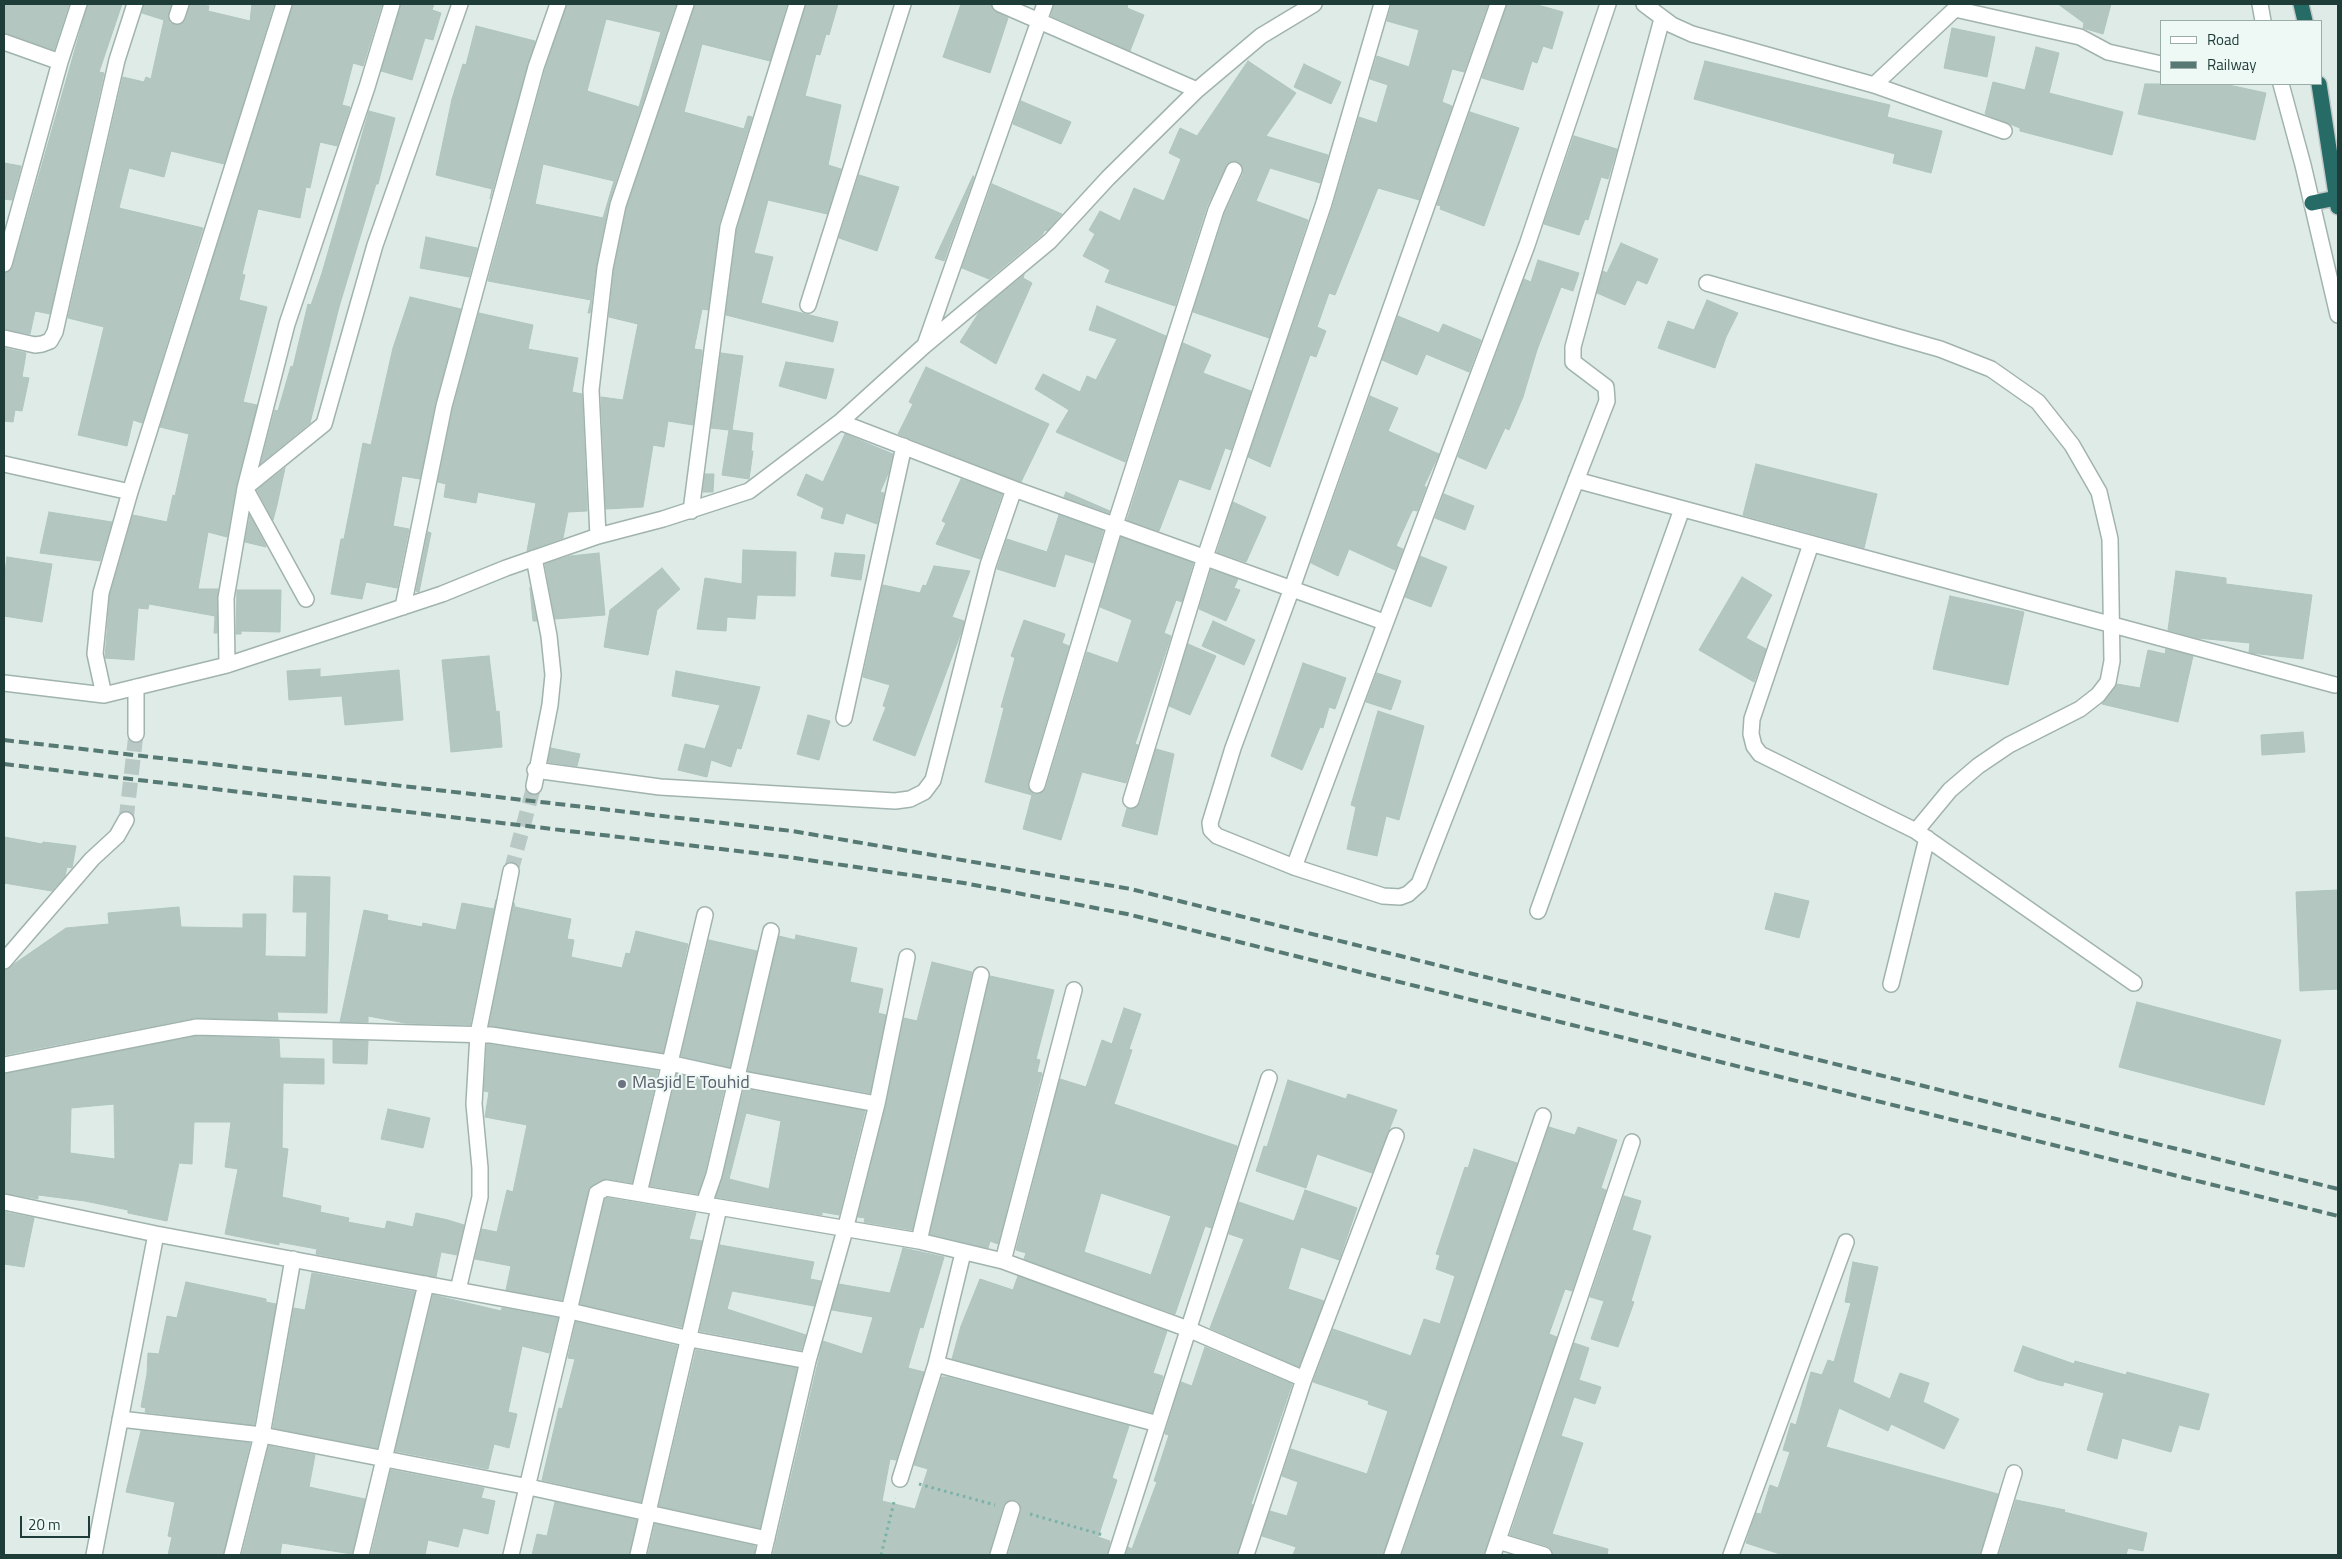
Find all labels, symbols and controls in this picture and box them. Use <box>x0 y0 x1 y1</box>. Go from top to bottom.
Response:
legend <box>2160 20 2322 85</box>
text: Road <box>2207 28 2239 51</box>
text: Railway <box>2207 53 2257 76</box>
place label: Masjid E Touhid <box>632 1073 750 1095</box>
marker: Masjid E Touhid <box>616 1078 628 1090</box>
scale bar <box>22 1506 92 1538</box>
text: 20 m <box>28 1513 61 1536</box>

